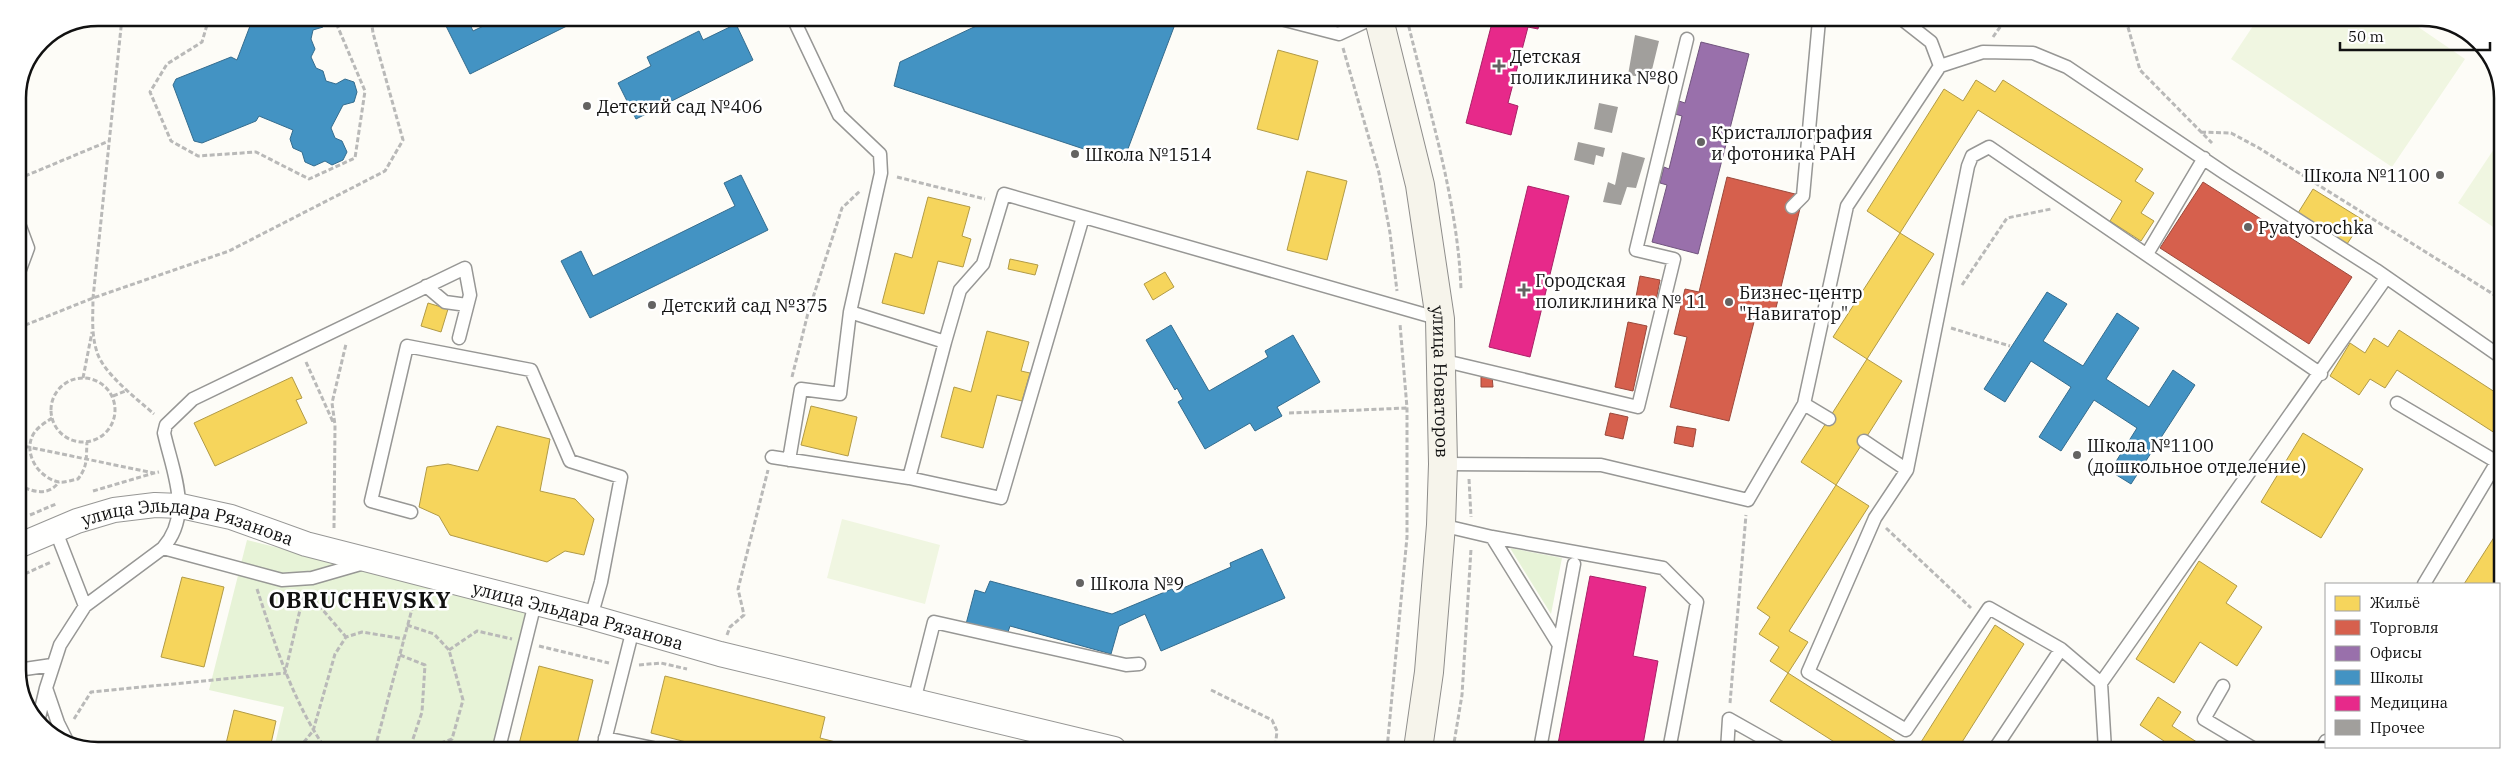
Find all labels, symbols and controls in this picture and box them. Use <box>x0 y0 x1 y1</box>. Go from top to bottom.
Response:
scale bar <box>2340 20 2490 52</box>
text: 50 m <box>2348 27 2384 46</box>
place label: Детская поликлиника №80 <box>1510 45 1678 89</box>
marker: Детская поликлиника №80 <box>1492 59 1506 73</box>
place label: Детский сад №406 <box>597 95 763 118</box>
marker: Детский сад №406 <box>581 100 593 112</box>
place label: Кристаллография и фотоника РАН <box>1711 121 1873 165</box>
marker: Кристаллография и фотоника РАН <box>1695 136 1707 148</box>
place label: Школа №1514 <box>1085 143 1212 166</box>
marker: Школа №1514 <box>1069 148 1081 160</box>
place label: Школа №1100 <box>2303 164 2430 187</box>
marker: Школа №1100 <box>2434 169 2446 181</box>
place label: Pyatyorochka <box>2258 216 2374 239</box>
marker: Pyatyorochka <box>2242 221 2254 233</box>
place label: Городская поликлиника № 11 <box>1535 269 1707 313</box>
place label: Бизнеc-центр "Навигатор" <box>1739 281 1863 325</box>
marker: Городская поликлиника № 11 <box>1517 283 1531 297</box>
place label: Детский сад №375 <box>662 294 828 317</box>
marker: Бизнеc-центр "Навигатор" <box>1723 296 1735 308</box>
marker: Детский сад №375 <box>646 299 658 311</box>
street label: улица Новаторов <box>1427 304 1454 458</box>
place label: Школа №1100 (дошкольное отделение) <box>2087 434 2307 478</box>
marker: Школа №1100 (дошкольное отделение) <box>2071 449 2083 461</box>
street label: улица Эльдара Рязанова <box>79 493 297 550</box>
place label: Школа №9 <box>1090 572 1184 595</box>
street label: улица Эльдара Рязанова <box>470 576 686 654</box>
marker: Школа №9 <box>1074 577 1086 589</box>
legend <box>2325 583 2500 748</box>
district label: OBRUCHEVSKY <box>268 585 452 614</box>
text: Жильё <box>2370 593 2420 612</box>
text: Торговля <box>2370 618 2439 637</box>
text: Офисы <box>2370 643 2422 662</box>
text: Школы <box>2370 668 2423 687</box>
text: Медицина <box>2370 693 2448 712</box>
text: Прочее <box>2370 718 2425 737</box>

